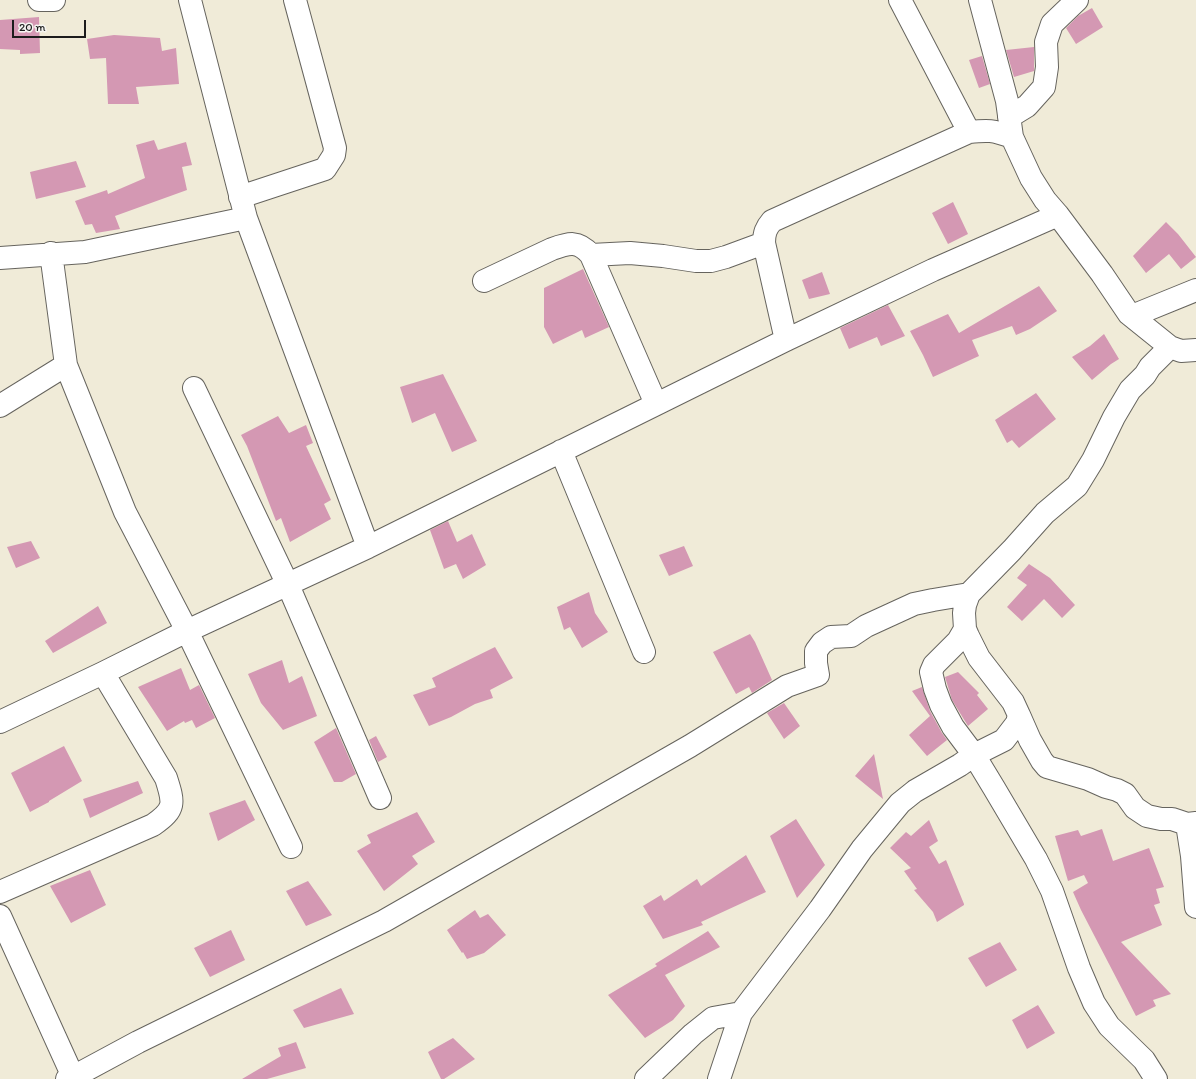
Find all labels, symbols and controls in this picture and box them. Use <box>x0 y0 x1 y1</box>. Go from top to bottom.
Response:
scale bar <box>14 12 88 38</box>
text: 20 m <box>19 20 46 34</box>

